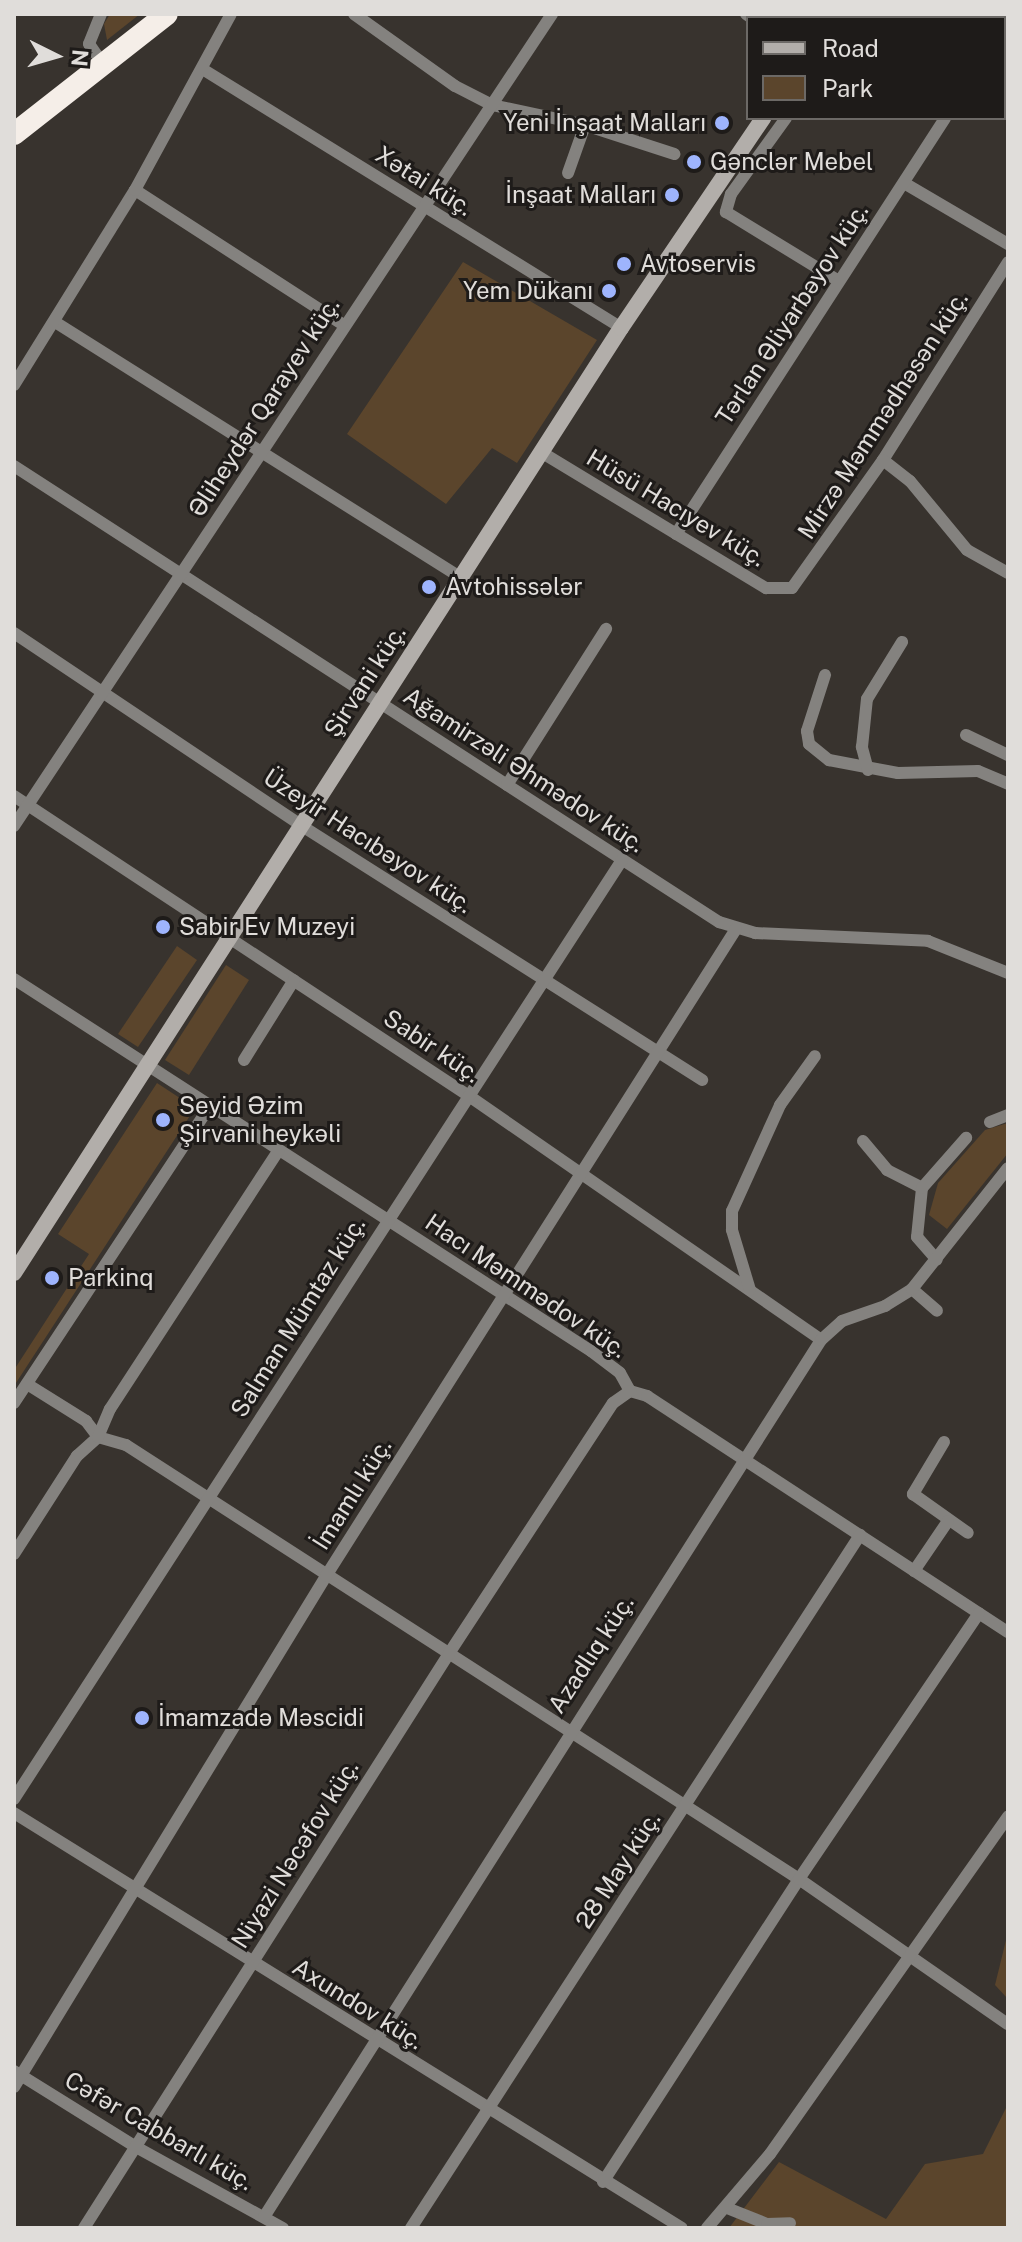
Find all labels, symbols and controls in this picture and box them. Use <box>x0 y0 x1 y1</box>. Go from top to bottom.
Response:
north arrow <box>16 16 96 96</box>
legend <box>746 16 1006 120</box>
text: Road <box>822 34 879 62</box>
text: N <box>66 48 94 68</box>
text: Park <box>822 74 873 102</box>
place label: Yeni İnşaat Malları <box>503 109 706 137</box>
marker: Yeni İnşaat Malları <box>713 114 731 132</box>
street label: Xətai küç. <box>370 140 478 222</box>
place label: Gənclər Mebel <box>710 148 873 176</box>
marker: Gənclər Mebel <box>685 153 703 171</box>
place label: İnşaat Malları <box>505 181 656 209</box>
marker: İnşaat Malları <box>663 186 681 204</box>
street label: Tərlan Əliyarbəyov küç. <box>710 198 874 430</box>
place label: Avtoservis <box>640 250 756 278</box>
marker: Avtoservis <box>615 255 633 273</box>
place label: Yem Dükanı <box>463 277 593 305</box>
marker: Yem Dükanı <box>600 282 618 300</box>
street label: Mirzə Məmmədhəsən küç. <box>792 285 974 545</box>
street label: Əliheydər Qarayev küç. <box>182 292 346 522</box>
street label: Hüsü Hacıyev küç. <box>581 443 771 573</box>
place label: Avtohissələr <box>445 573 583 601</box>
marker: Avtohissələr <box>420 578 438 596</box>
street label: Şirvani küç. <box>318 619 412 743</box>
street label: Ağamirzəli Əhmədov küç. <box>398 681 650 859</box>
street label: Üzeyir Hacıbəyov küç. <box>258 763 478 919</box>
place label: Sabir Ev Muzeyi <box>179 913 355 941</box>
marker: Sabir Ev Muzeyi <box>154 918 172 936</box>
street label: Sabir küç. <box>378 1003 486 1089</box>
place label: Seyid Əzim Şirvani heykəli <box>179 1092 341 1148</box>
marker: Seyid Əzim Şirvani heykəli <box>154 1111 172 1129</box>
street label: Hacı Məmmədov küç. <box>420 1208 632 1364</box>
street label: Salman Mümtaz küç. <box>225 1211 371 1423</box>
place label: Parkinq <box>68 1264 153 1292</box>
marker: Parkinq <box>43 1269 61 1287</box>
street label: İmamlı küç. <box>306 1433 398 1555</box>
street label: Azadlıq küç. <box>542 1589 640 1719</box>
place label: İmamzadə Məscidi <box>158 1704 364 1732</box>
marker: İmamzadə Məscidi <box>133 1709 151 1727</box>
street label: Niyazi Nəcəfov küç. <box>225 1754 365 1954</box>
street label: 28 May küç. <box>569 1806 667 1934</box>
street label: Axundov küç. <box>287 1952 429 2056</box>
street label: Cəfər Cabbarlı küç. <box>60 2065 258 2197</box>

